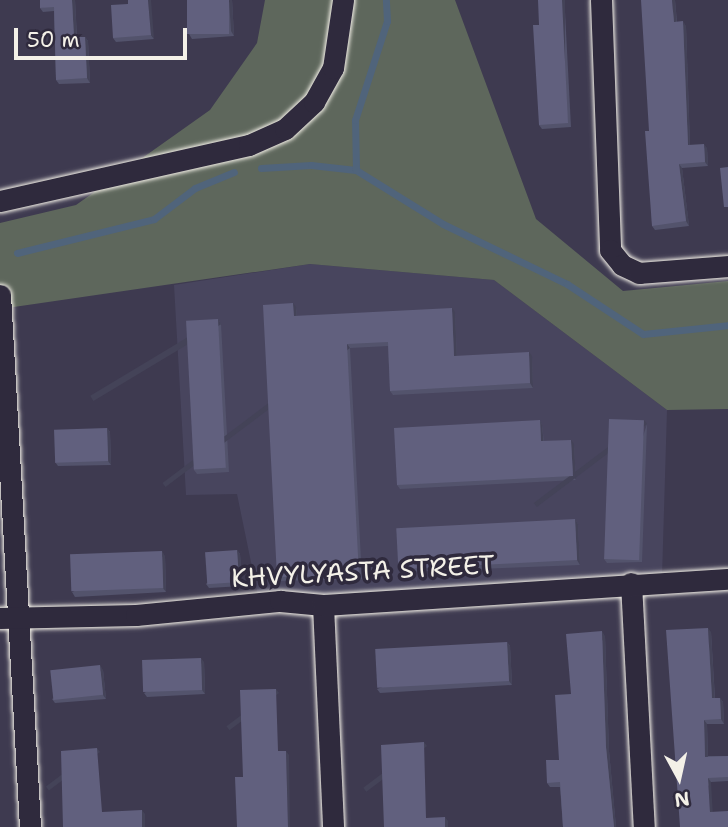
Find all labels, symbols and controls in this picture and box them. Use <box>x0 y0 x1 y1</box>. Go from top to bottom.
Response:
scale bar <box>18 14 191 58</box>
text: 50 m <box>27 26 80 54</box>
street label: KHVYLYASTA STREET <box>230 549 496 593</box>
north arrow <box>644 743 714 813</box>
text: N <box>673 786 691 813</box>

